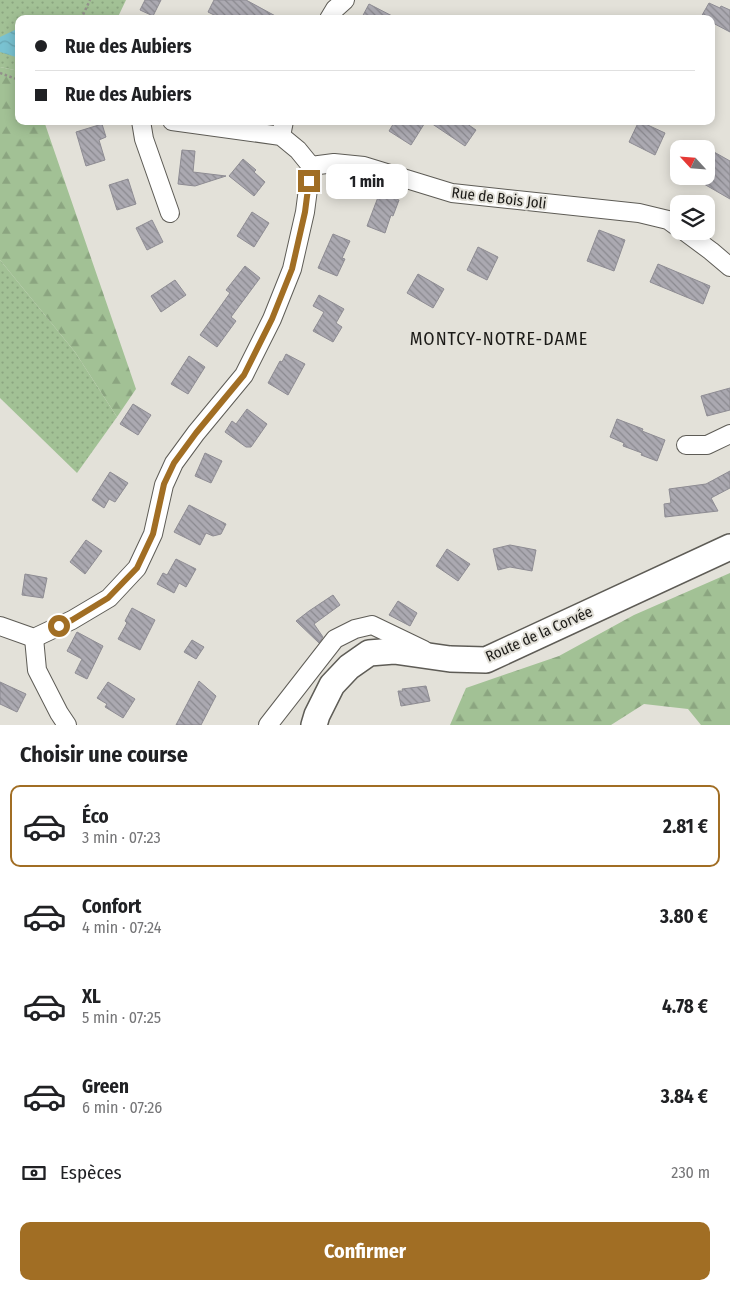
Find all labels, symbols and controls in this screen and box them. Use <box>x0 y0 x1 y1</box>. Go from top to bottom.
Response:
text: Rue des Aubiers <box>65 35 192 58</box>
text: Rue des Aubiers <box>65 83 192 106</box>
north arrow <box>670 140 715 185</box>
map controls <box>670 140 715 240</box>
callout: 1 min <box>326 164 409 198</box>
route end <box>298 170 320 192</box>
text: 1 min <box>350 172 384 191</box>
street label: Rue de Bois Joli <box>451 183 547 213</box>
button: layers <box>670 195 715 240</box>
district label: MONTCY-NOTRE-DAME <box>410 328 588 350</box>
street label: Route de la Corvée <box>483 602 595 666</box>
route start <box>48 615 70 637</box>
text: Choisir une course <box>20 741 188 768</box>
icon: car <box>22 804 67 849</box>
text: Éco <box>82 805 109 828</box>
text: 2.81 € <box>663 815 708 838</box>
text: 3 min · 07:23 <box>82 828 161 847</box>
icon: car <box>22 894 67 939</box>
text: Confort <box>82 895 142 918</box>
text: 3.80 € <box>660 905 708 928</box>
text: 4 min · 07:24 <box>82 918 162 937</box>
icon: car <box>22 984 67 1029</box>
text: XL <box>82 985 101 1008</box>
text: 4.78 € <box>662 995 708 1018</box>
text: 5 min · 07:25 <box>82 1008 161 1027</box>
icon: car <box>22 1074 67 1119</box>
text: Green <box>82 1075 129 1098</box>
text: 3.84 € <box>661 1085 708 1108</box>
text: 6 min · 07:26 <box>82 1098 162 1117</box>
icon: cash <box>20 1159 48 1187</box>
text: Espèces <box>60 1161 122 1184</box>
text: 230 m <box>671 1163 710 1182</box>
button: Confirmer <box>20 1222 710 1280</box>

